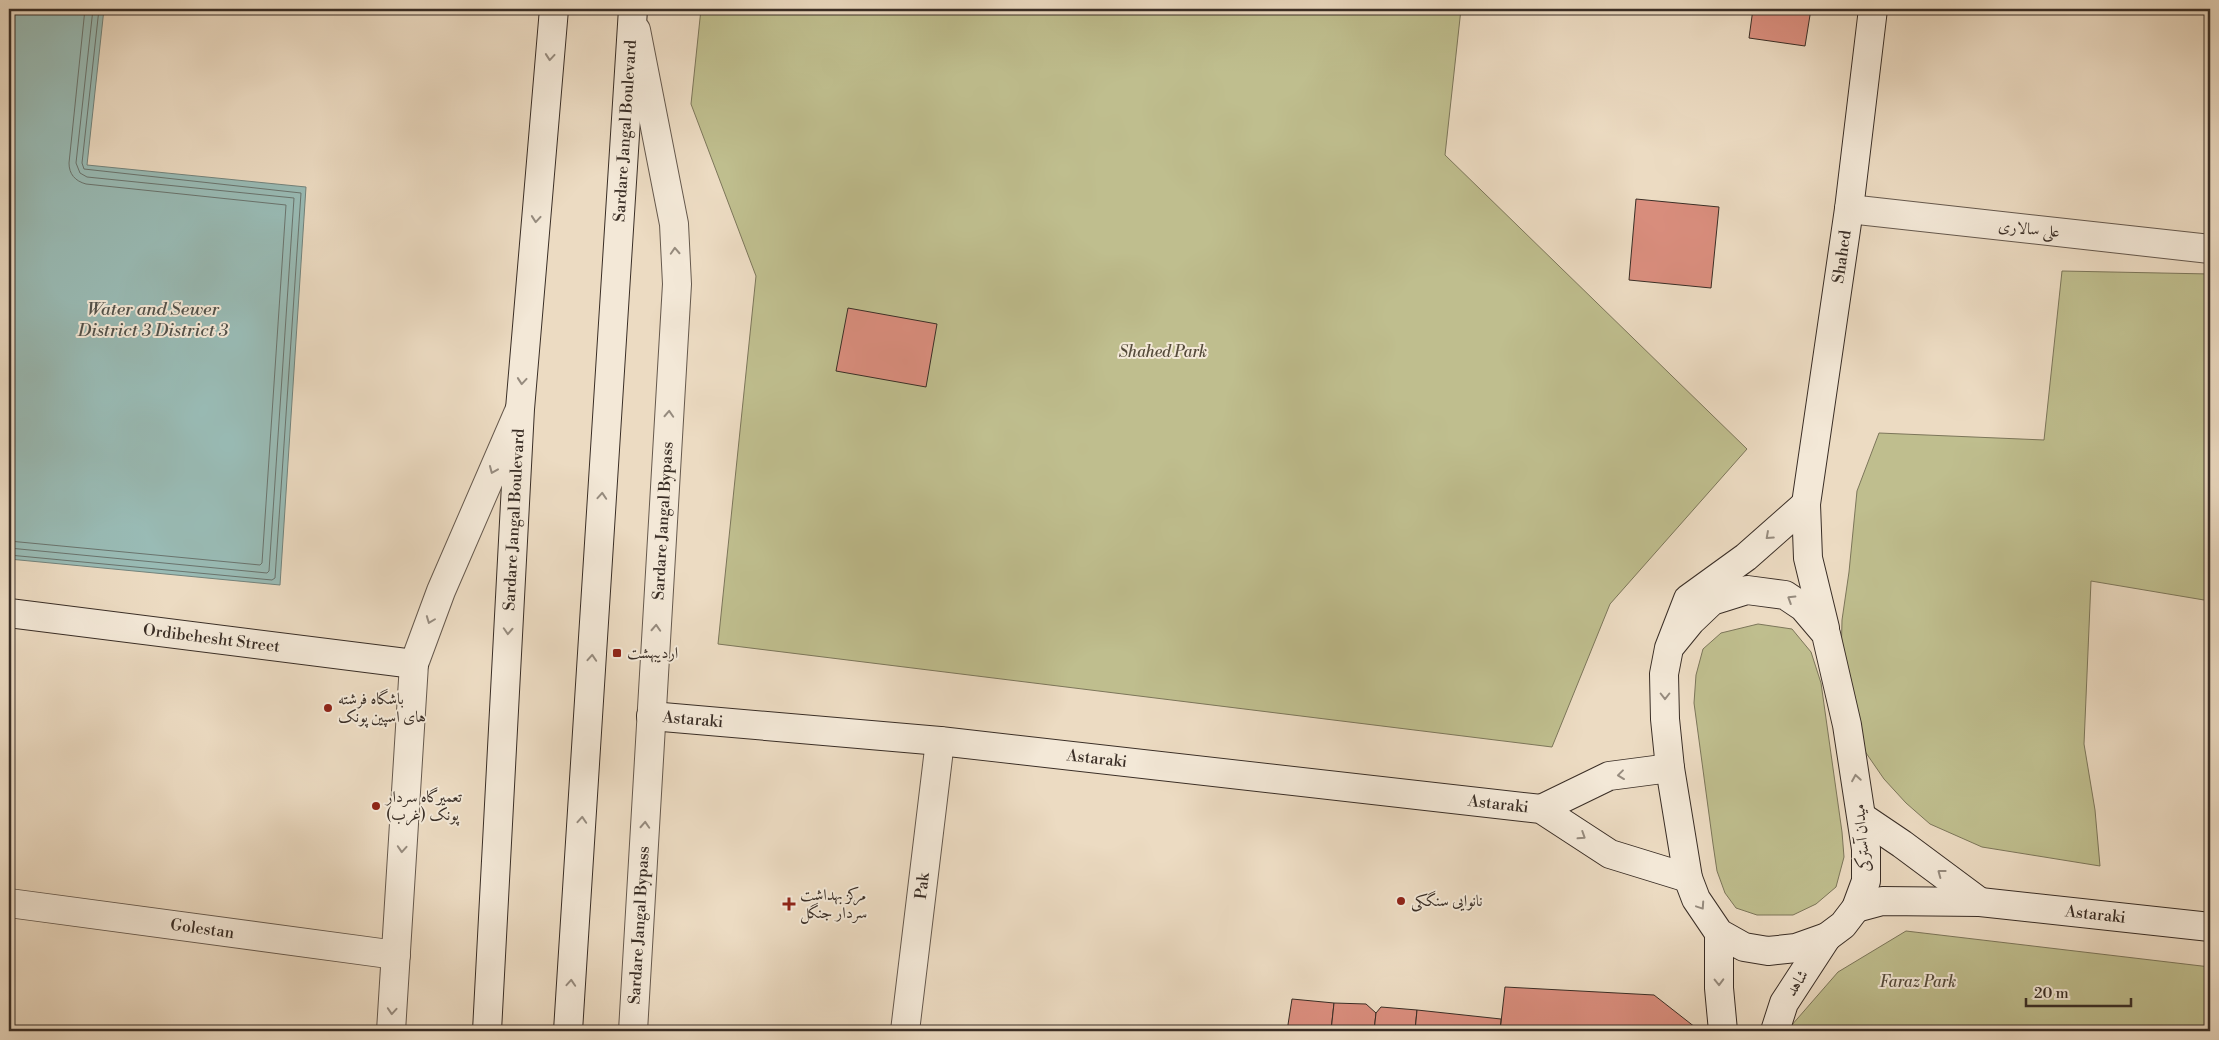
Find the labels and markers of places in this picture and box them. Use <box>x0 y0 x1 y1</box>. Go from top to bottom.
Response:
place label: اردیبهشت <box>627 643 678 663</box>
marker: اردیبهشت <box>611 647 623 659</box>
place label: باشگاه فرشته های اسپین پونک <box>338 688 426 728</box>
marker: باشگاه فرشته های اسپین پونک <box>322 702 334 714</box>
place label: تعمیرگاه سردار پونک (غرب) <box>384 787 463 826</box>
marker: تعمیرگاه سردار پونک (غرب) <box>370 800 382 812</box>
place label: مرکز بهداشت سردار جنگل <box>800 885 867 924</box>
place label: نانوایی سنگکی <box>1411 890 1483 912</box>
marker: نانوایی سنگکی <box>1395 895 1407 907</box>
marker: مرکز بهداشت سردار جنگل <box>782 897 796 911</box>

